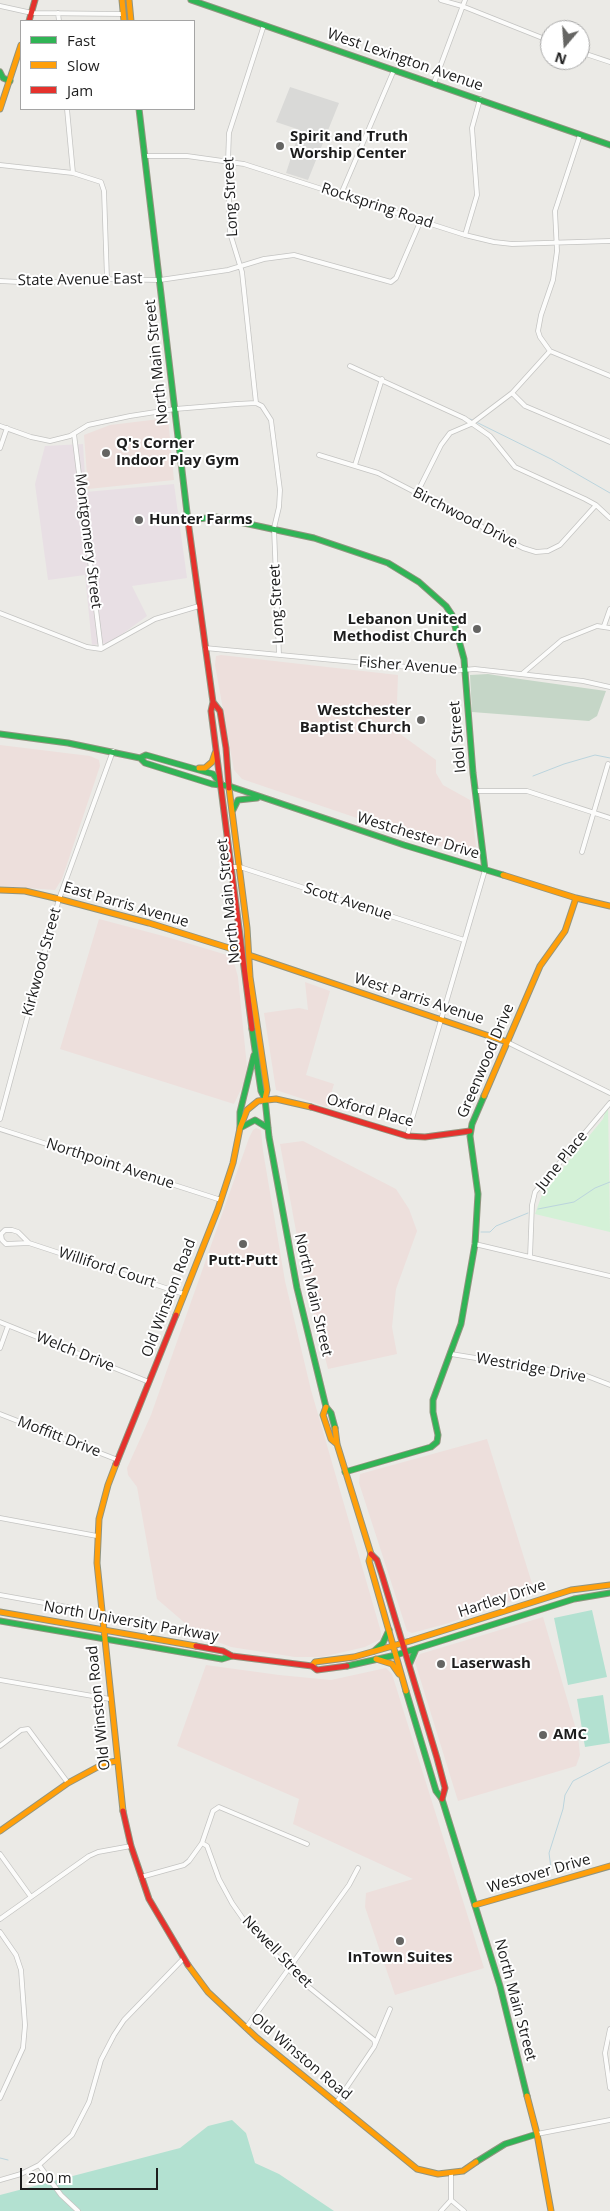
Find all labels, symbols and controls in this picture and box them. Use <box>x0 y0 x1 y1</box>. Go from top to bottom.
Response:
legend <box>20 20 195 110</box>
north arrow <box>540 20 590 70</box>
street label: West Lexington Avenue <box>325 25 485 95</box>
text: Fast <box>67 30 96 50</box>
text: N <box>552 48 569 70</box>
text: Slow <box>67 55 100 75</box>
text: Jam <box>67 80 93 100</box>
place label: Spirit and Truth Worship Center <box>290 128 408 163</box>
marker: Spirit and Truth Worship Center <box>274 140 286 152</box>
street label: Long Street <box>220 157 242 237</box>
street label: Rockspring Road <box>319 179 435 233</box>
street label: State Avenue East <box>17 270 143 290</box>
street label: North Main Street <box>141 299 173 425</box>
place label: Q's Corner Indoor Play Gym <box>116 435 239 470</box>
marker: Q's Corner Indoor Play Gym <box>100 447 112 459</box>
street label: Montgomery Street <box>71 472 105 610</box>
street label: Birchwood Drive <box>409 484 521 552</box>
place label: Hunter Farms <box>149 511 253 529</box>
marker: Hunter Farms <box>133 514 145 526</box>
street label: Long Street <box>266 564 288 644</box>
place label: Lebanon United Methodist Church <box>333 611 467 646</box>
marker: Lebanon United Methodist Church <box>471 623 483 635</box>
street label: Fisher Avenue <box>358 654 458 678</box>
street label: Idol Street <box>446 700 470 774</box>
place label: Westchester Baptist Church <box>300 702 411 737</box>
marker: Westchester Baptist Church <box>415 714 427 726</box>
street label: Westchester Drive <box>355 809 481 863</box>
street label: North Main Street <box>213 838 245 964</box>
street label: East Parris Avenue <box>61 878 191 932</box>
street label: Scott Avenue <box>302 879 394 925</box>
street label: Kirkwood Street <box>19 906 65 1018</box>
street label: West Parris Avenue <box>352 970 486 1028</box>
street label: Greenwood Drive <box>454 1001 518 1121</box>
street label: Oxford Place <box>324 1091 416 1131</box>
street label: June Place <box>533 1128 591 1194</box>
street label: Northpoint Avenue <box>44 1135 176 1193</box>
street label: North Main Street <box>290 1232 336 1358</box>
street label: Old Winston Road <box>138 1236 200 1360</box>
marker: Putt-Putt <box>237 1238 249 1250</box>
street label: Williford Court <box>56 1244 158 1292</box>
place label: Putt-Putt <box>208 1252 278 1270</box>
street label: Welch Drive <box>33 1328 117 1376</box>
street label: Westridge Drive <box>475 1349 587 1387</box>
street label: Moffitt Drive <box>15 1413 103 1461</box>
street label: Hartley Drive <box>456 1576 548 1622</box>
street label: North University Parkway <box>42 1598 220 1646</box>
street label: Old Winston Road <box>83 1645 115 1771</box>
place label: Laserwash <box>451 1655 531 1673</box>
marker: Laserwash <box>435 1658 447 1670</box>
place label: AMC <box>553 1726 587 1744</box>
marker: AMC <box>537 1729 549 1741</box>
street label: Westover Drive <box>485 1851 593 1897</box>
street label: Newell Street <box>238 1912 316 1992</box>
marker: InTown Suites <box>394 1935 406 1947</box>
street label: North Main Street <box>490 1937 540 2063</box>
place label: InTown Suites <box>348 1949 452 1967</box>
street label: Old Winston Road <box>247 2010 355 2104</box>
scale bar <box>22 2158 160 2190</box>
text: 200 m <box>28 2167 72 2187</box>

